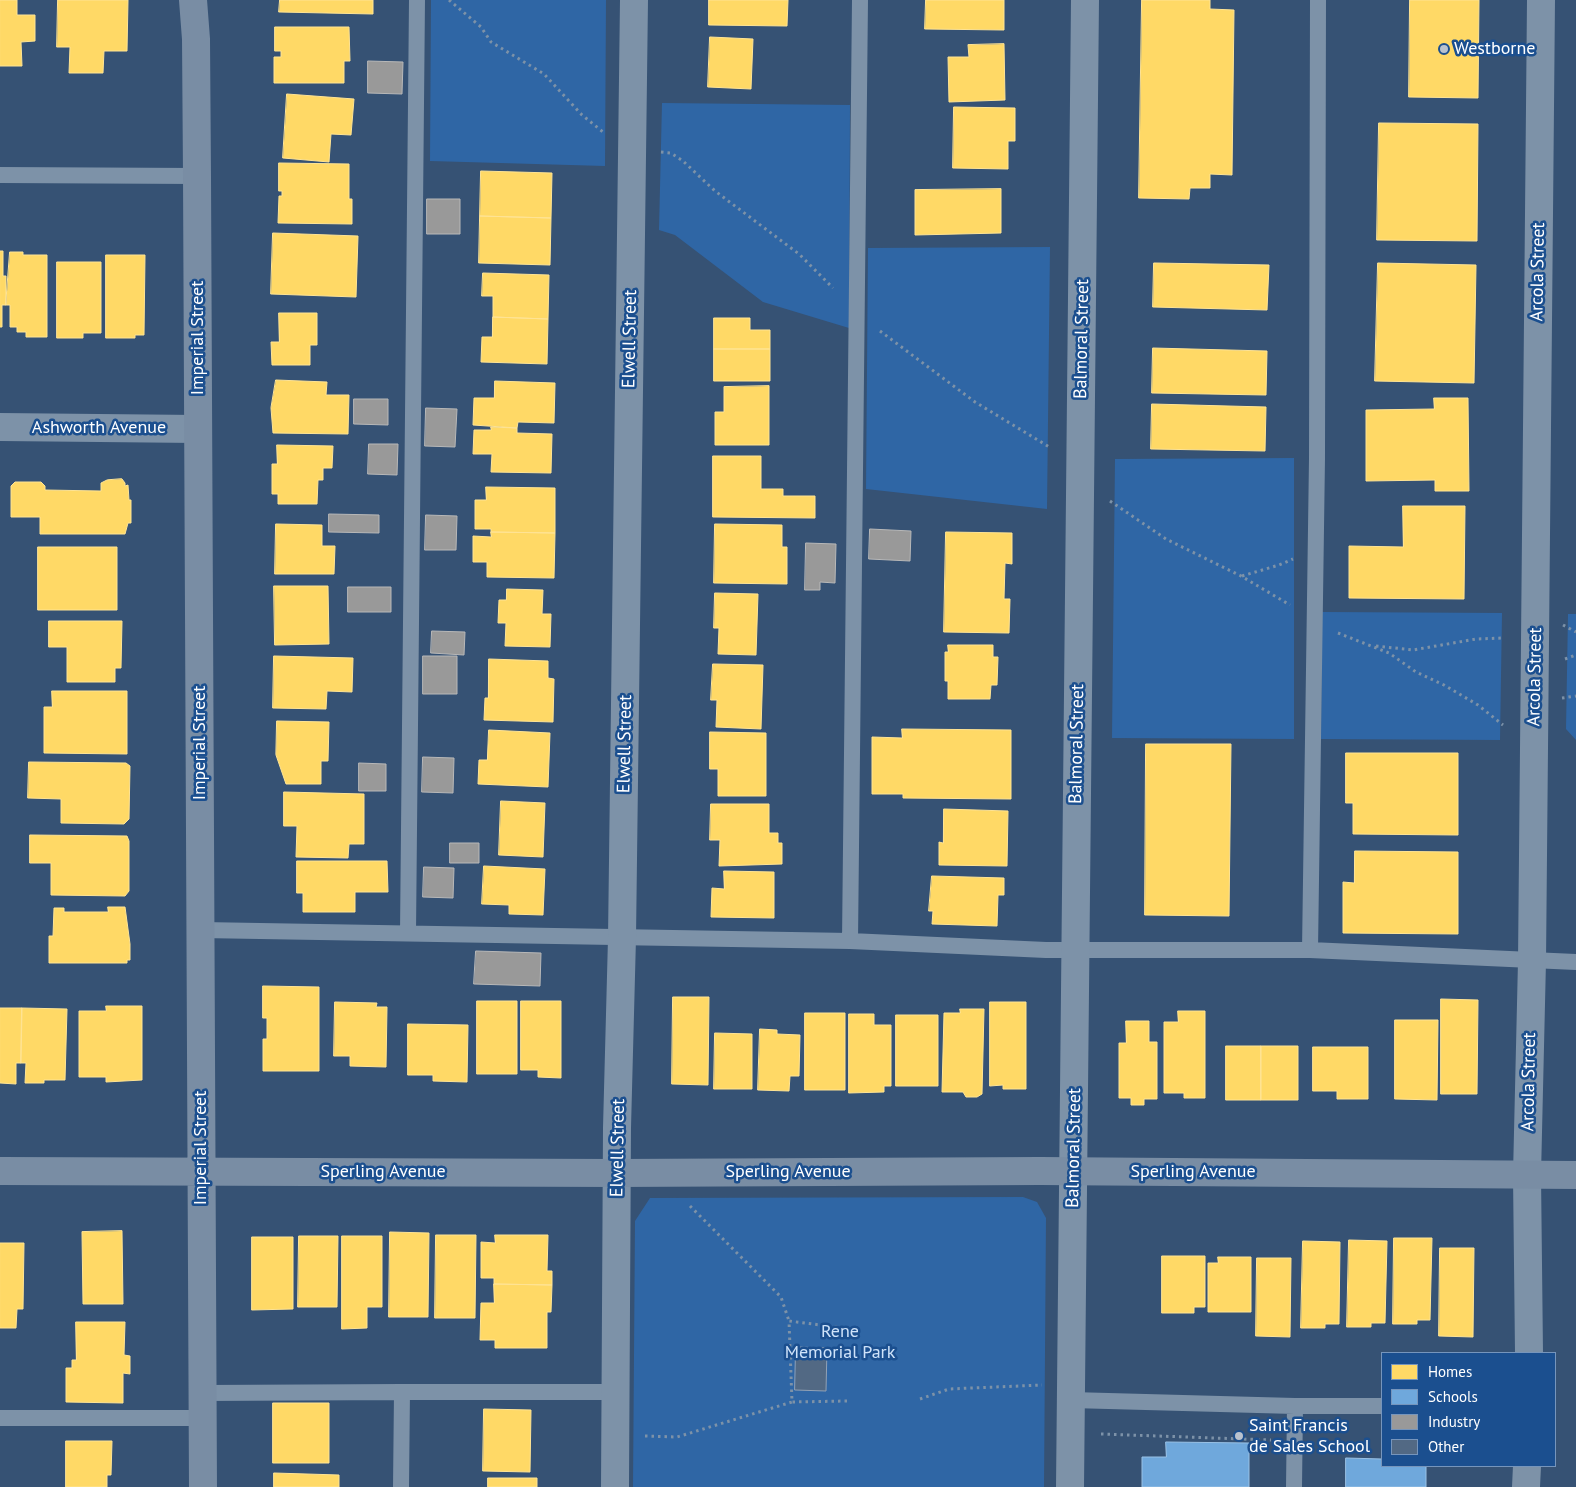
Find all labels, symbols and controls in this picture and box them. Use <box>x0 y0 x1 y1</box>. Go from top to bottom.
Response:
place label: Westborne <box>1454 38 1535 60</box>
marker: Westborne <box>1438 43 1450 55</box>
street label: Arcola Street <box>1526 222 1550 322</box>
street label: Balmoral Street <box>1070 279 1094 399</box>
street label: Imperial Street <box>187 281 209 395</box>
street label: Elwell Street <box>618 290 642 388</box>
street label: Ashworth Avenue <box>32 417 166 439</box>
street label: Arcola Street <box>1523 627 1547 727</box>
street label: Balmoral Street <box>1065 684 1089 804</box>
street label: Imperial Street <box>189 686 211 800</box>
street label: Elwell Street <box>613 695 637 793</box>
street label: Arcola Street <box>1517 1032 1541 1132</box>
street label: Balmoral Street <box>1062 1088 1086 1208</box>
street label: Imperial Street <box>190 1091 212 1205</box>
street label: Elwell Street <box>606 1099 630 1197</box>
street label: Sperling Avenue <box>320 1161 446 1183</box>
street label: Sperling Avenue <box>725 1161 851 1183</box>
street label: Sperling Avenue <box>1130 1161 1256 1183</box>
park label: Rene Memorial Park <box>785 1321 895 1364</box>
legend <box>1381 1352 1556 1467</box>
text: Homes <box>1428 1362 1472 1381</box>
text: Schools <box>1428 1387 1478 1406</box>
text: Industry <box>1428 1412 1480 1431</box>
place label: Saint Francis de Sales School <box>1249 1415 1370 1458</box>
marker: Saint Francis de Sales School <box>1233 1430 1245 1442</box>
text: Other <box>1428 1437 1464 1456</box>

